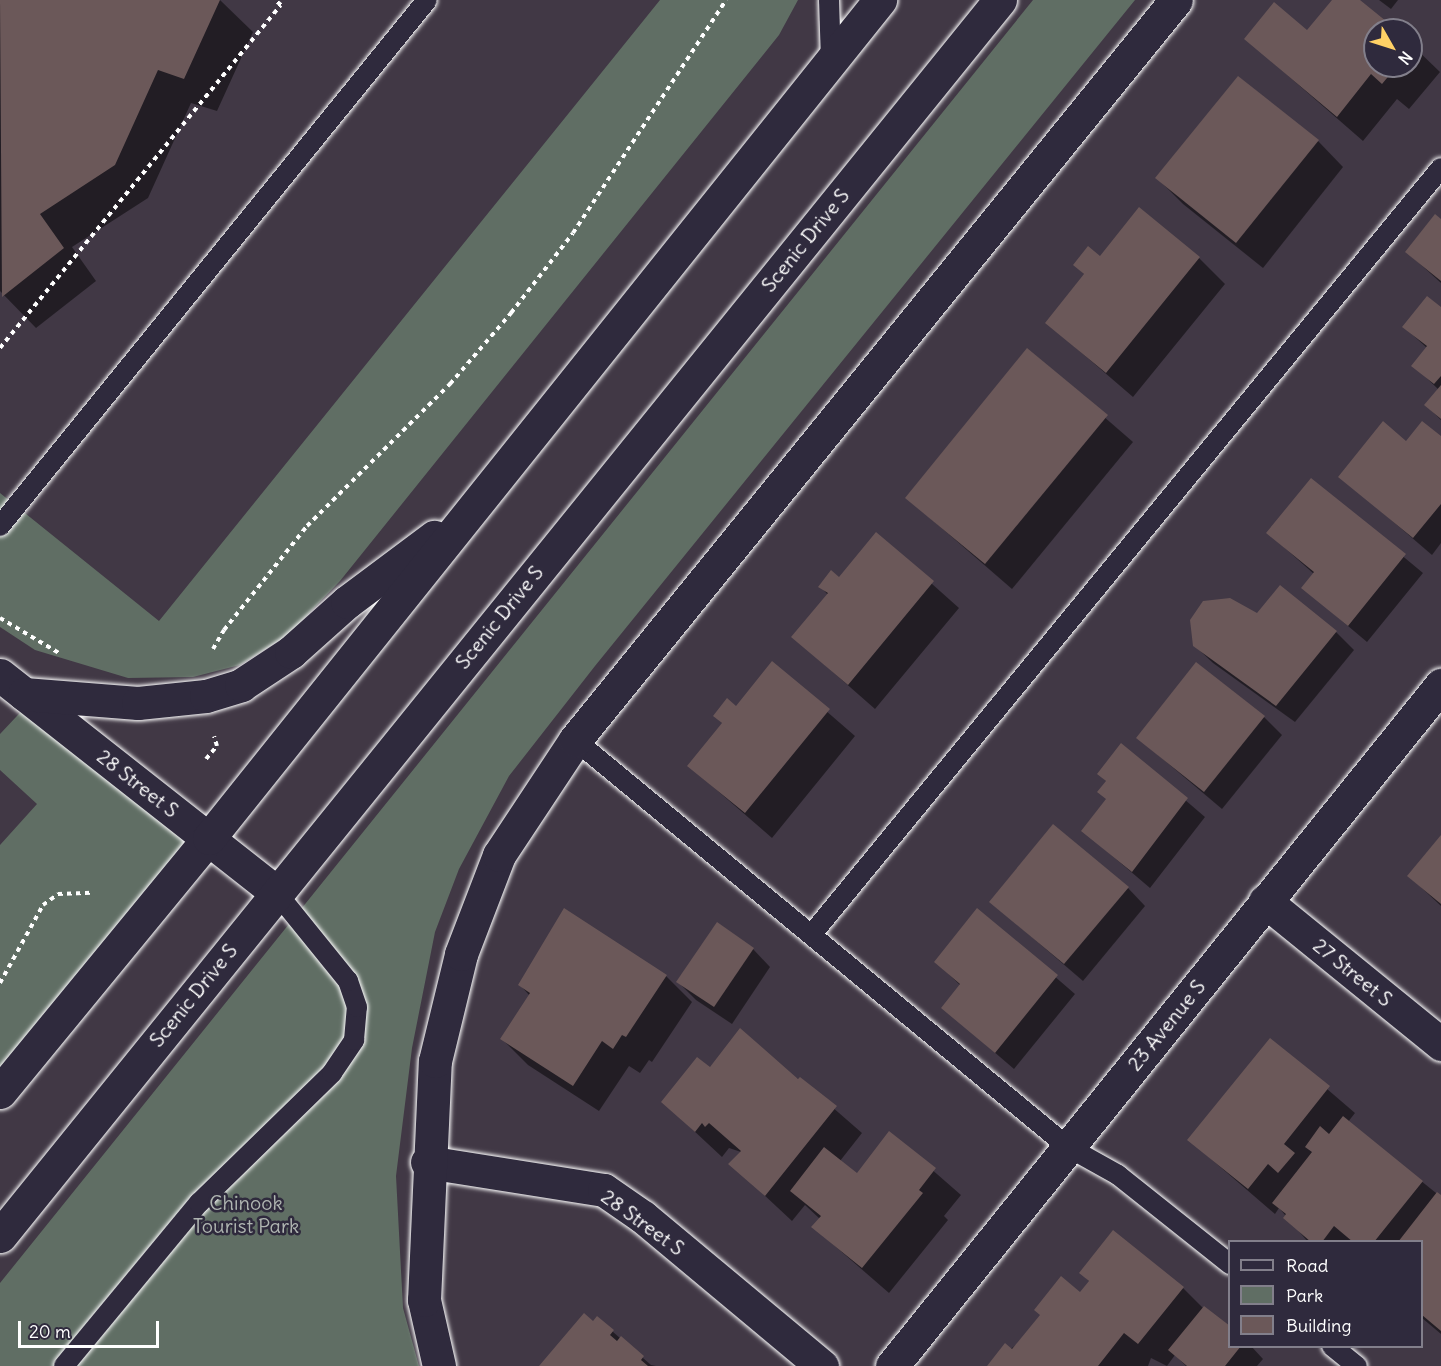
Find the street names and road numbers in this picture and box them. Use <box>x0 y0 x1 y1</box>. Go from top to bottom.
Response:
street label: Scenic Drive S <box>756 184 854 296</box>
street label: Scenic Drive S <box>450 561 548 673</box>
street label: 28 Street S <box>93 744 183 822</box>
street label: 27 Street S <box>1309 933 1397 1011</box>
street label: Scenic Drive S <box>144 939 242 1051</box>
street label: 23 Avenue S <box>1122 975 1210 1075</box>
street label: 28 Street S <box>597 1184 689 1260</box>

